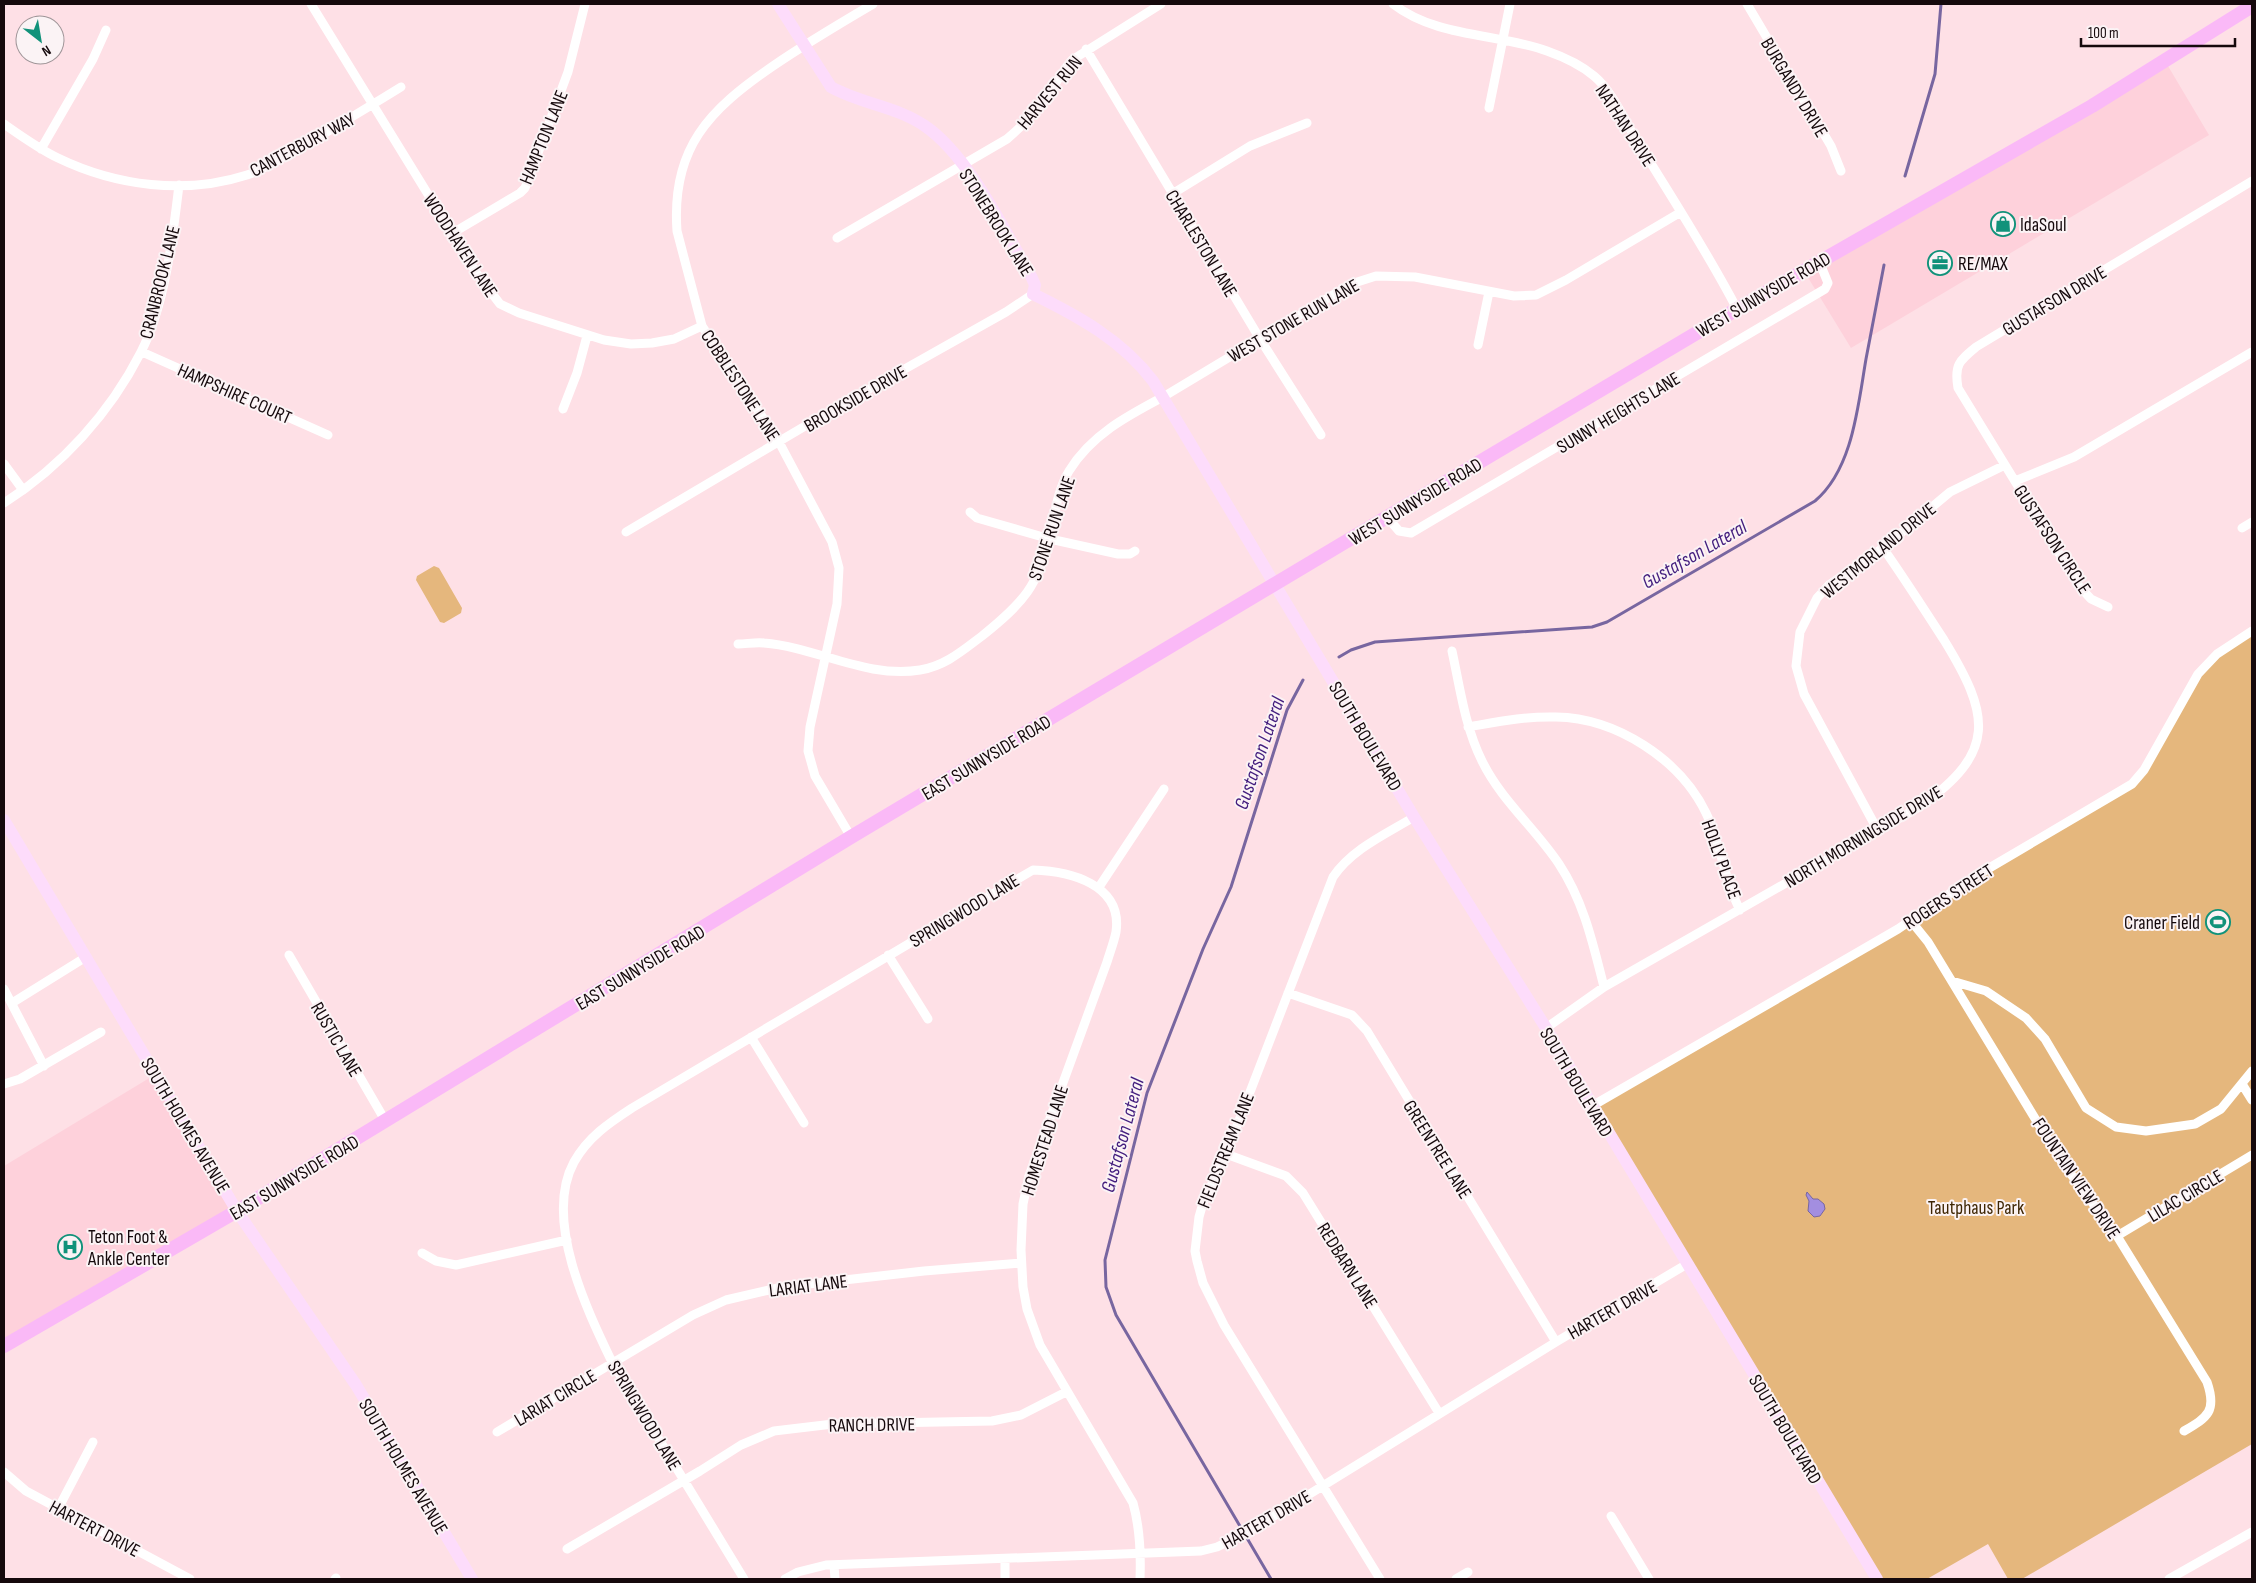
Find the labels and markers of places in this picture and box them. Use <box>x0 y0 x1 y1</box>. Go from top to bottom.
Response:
shop icon: IdaSoul <box>1990 211 2016 237</box>
place label: IdaSoul <box>2020 214 2067 237</box>
office icon: RE/MAX <box>1927 250 1953 276</box>
place label: RE/MAX <box>1958 253 2008 276</box>
sports icon: Craner Field <box>2205 909 2231 935</box>
place label: Craner Field <box>2124 912 2200 935</box>
place label: Teton Foot & Ankle Center <box>87 1226 170 1271</box>
hospital icon: Teton Foot & Ankle Center <box>57 1234 83 1260</box>

